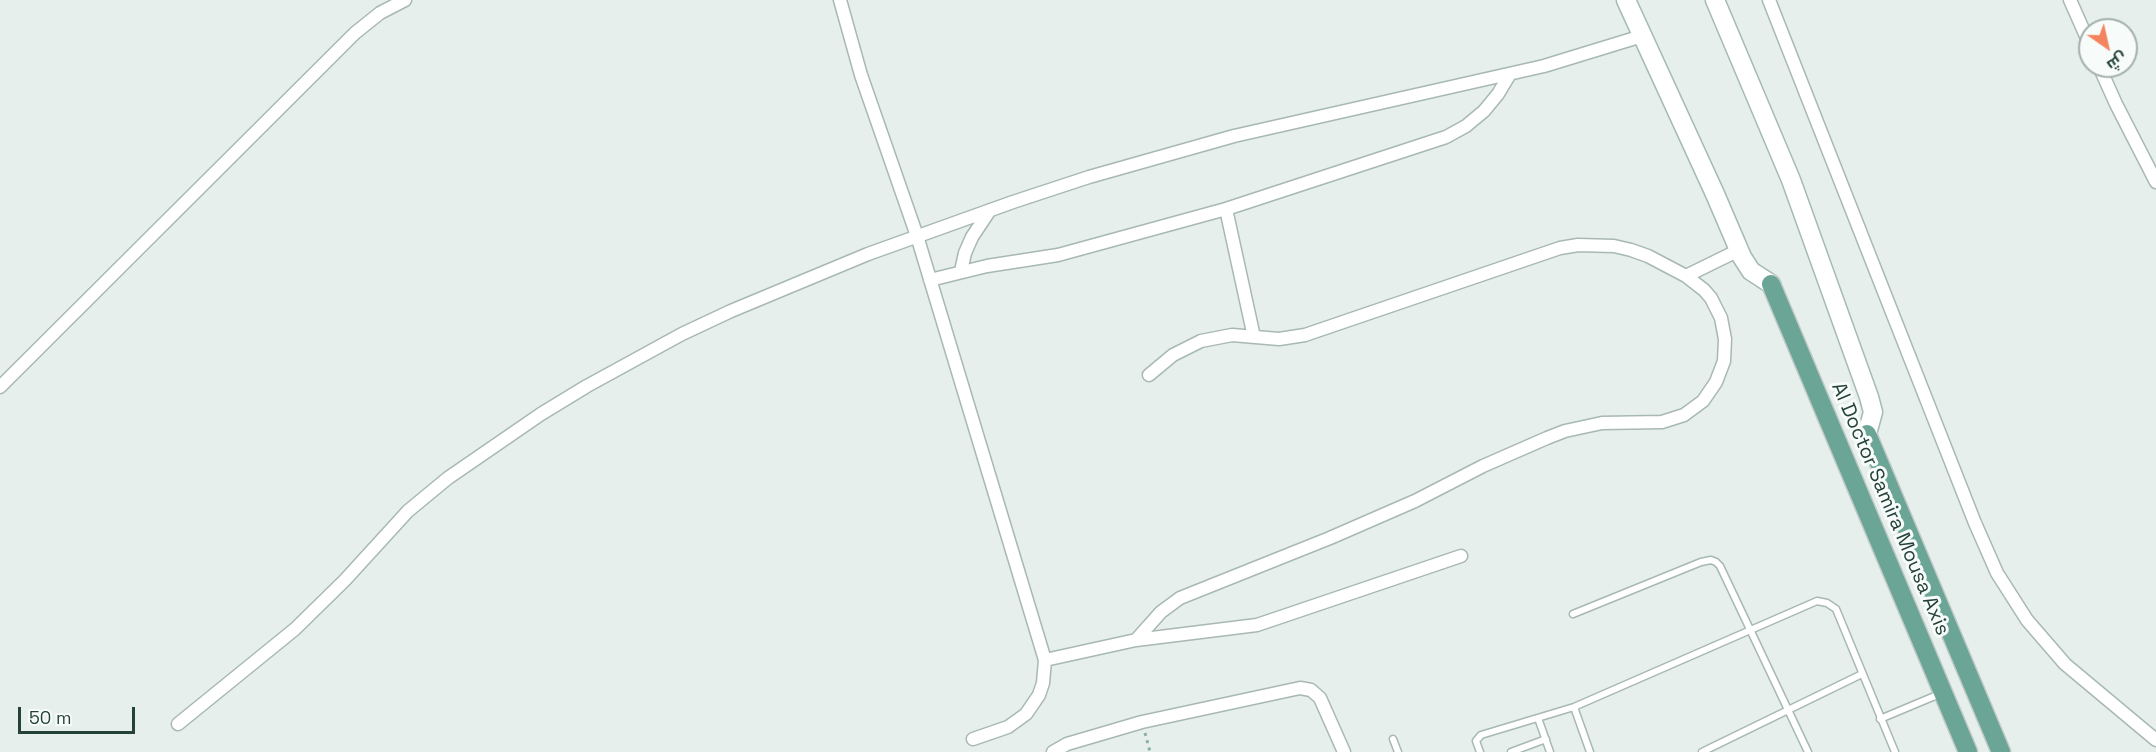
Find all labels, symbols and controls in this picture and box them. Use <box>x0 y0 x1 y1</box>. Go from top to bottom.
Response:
north arrow <box>2078 18 2138 78</box>
text: ش <box>2103 47 2132 76</box>
street label: Al Doctor Samira Mousa Axis <box>1826 379 1954 639</box>
scale bar <box>21 695 138 733</box>
text: 50 m <box>29 706 71 729</box>

